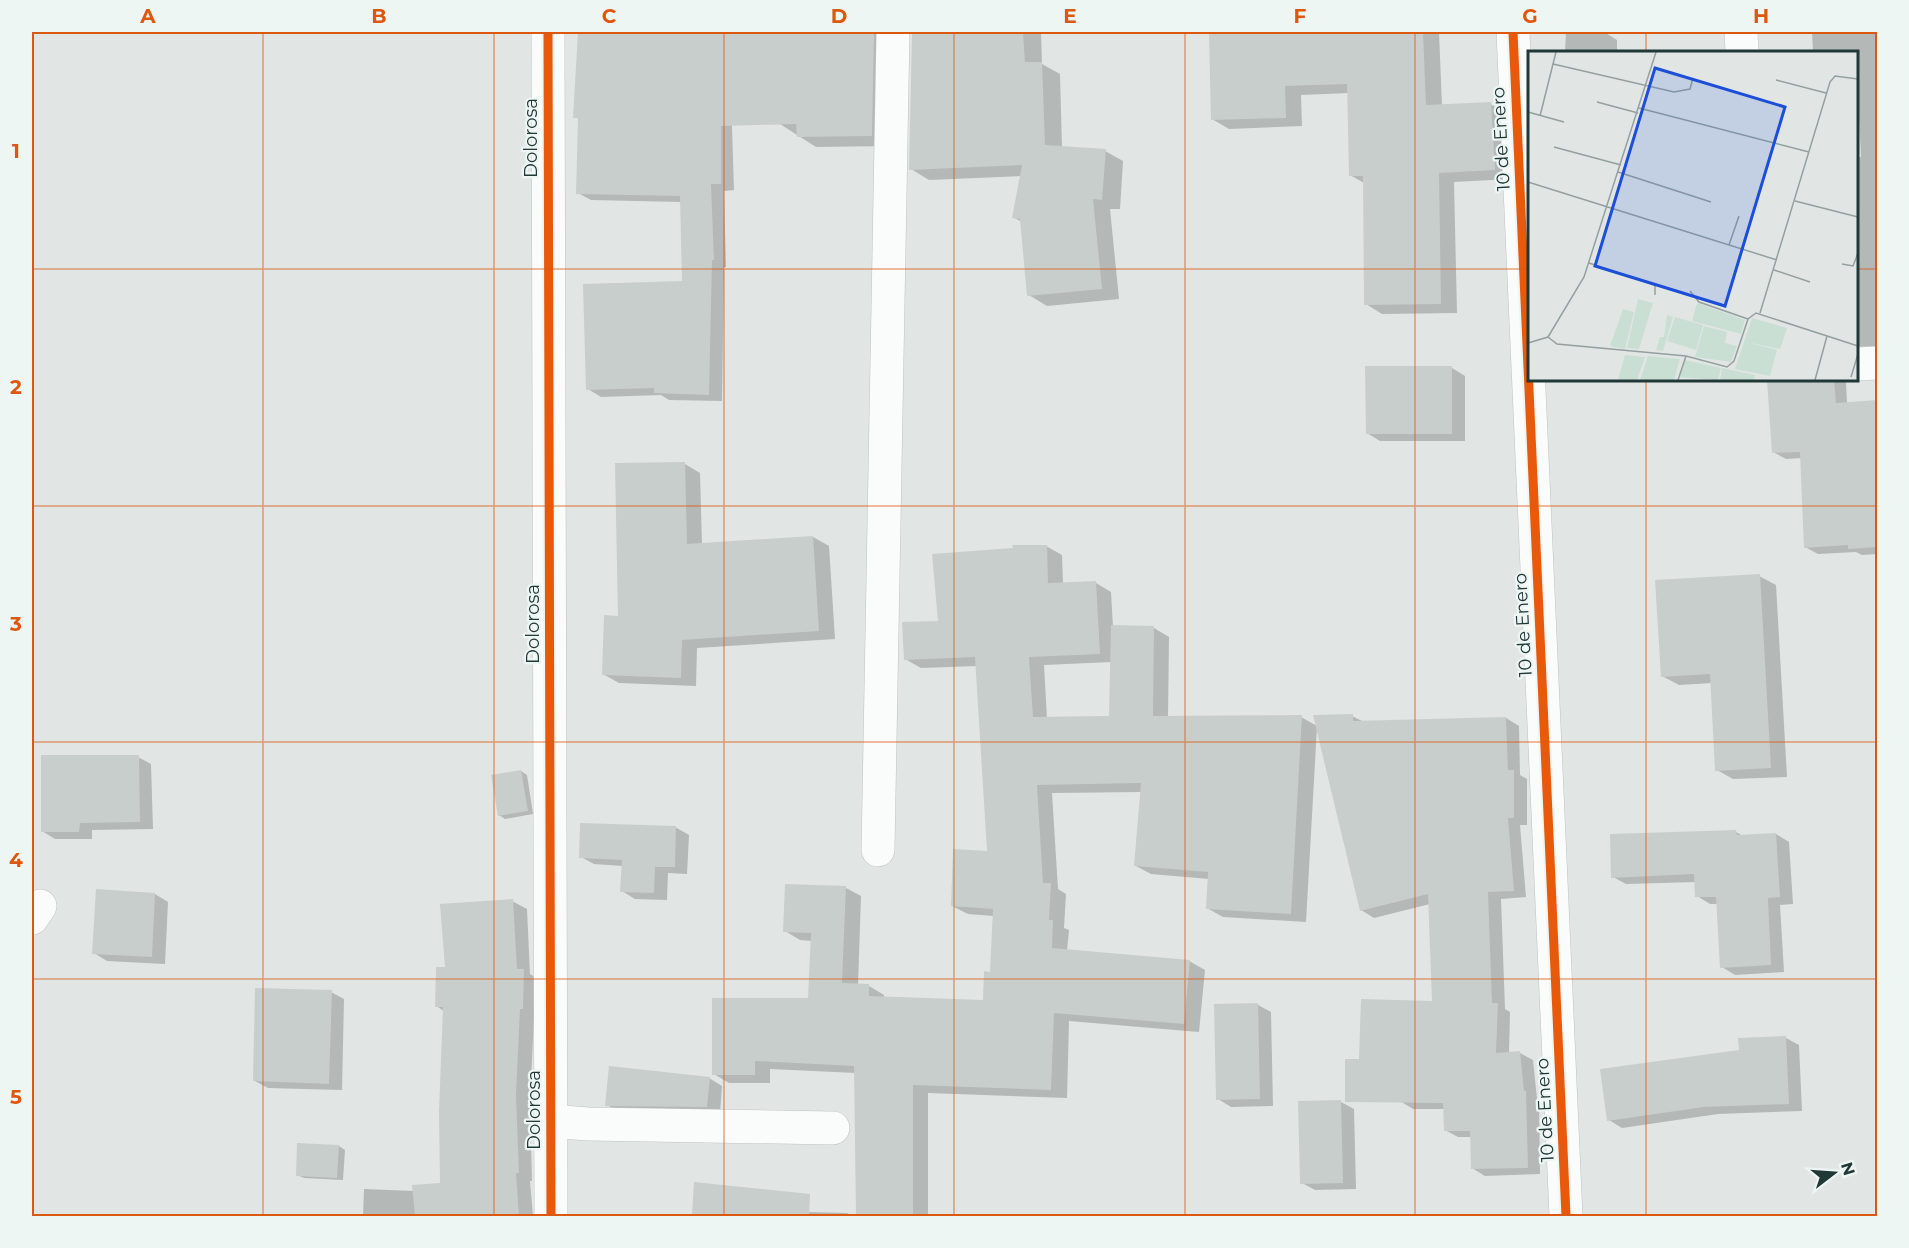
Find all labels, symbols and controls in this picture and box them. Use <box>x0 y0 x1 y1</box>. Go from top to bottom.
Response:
text: A <box>139 4 156 28</box>
text: B <box>371 4 387 28</box>
text: C <box>602 4 617 28</box>
text: D <box>831 4 847 28</box>
text: E <box>1063 4 1077 28</box>
text: F <box>1294 4 1307 28</box>
text: G <box>1522 4 1538 28</box>
text: H <box>1753 4 1769 28</box>
inset map <box>1528 51 1858 381</box>
street label: 10 de Enero <box>1487 86 1515 192</box>
street label: Dolorosa <box>520 98 542 178</box>
text: 1 <box>12 139 20 163</box>
text: 2 <box>10 375 22 399</box>
street label: 10 de Enero <box>1509 572 1537 678</box>
street label: Dolorosa <box>522 584 544 664</box>
text: 3 <box>9 612 22 636</box>
text: 4 <box>9 848 23 872</box>
street label: 10 de Enero <box>1531 1057 1559 1163</box>
street label: Dolorosa <box>523 1070 545 1150</box>
text: 5 <box>10 1085 22 1109</box>
north arrow <box>1804 1143 1864 1203</box>
text: N <box>1837 1160 1859 1178</box>

